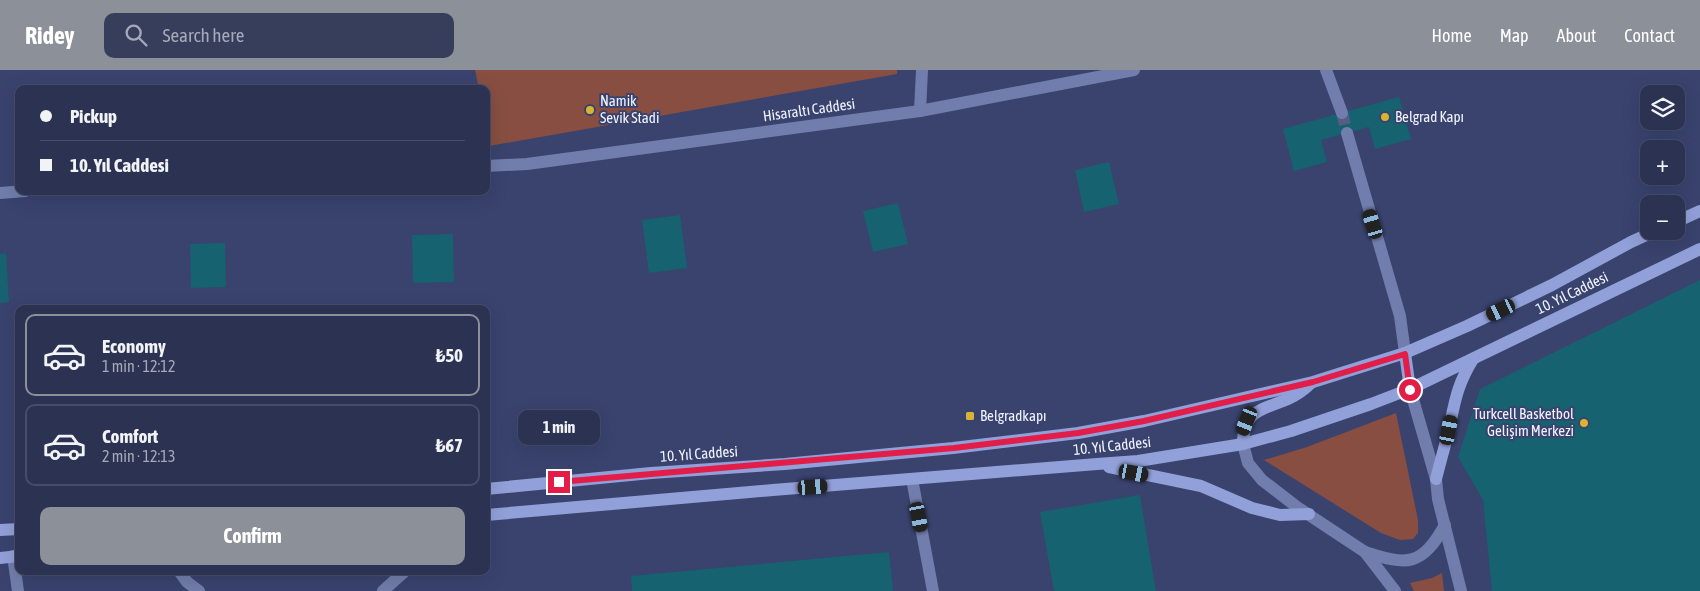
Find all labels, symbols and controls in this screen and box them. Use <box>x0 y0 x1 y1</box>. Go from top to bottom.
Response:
search box <box>104 13 454 58</box>
icon: search <box>122 21 150 49</box>
text: Ridey <box>25 22 74 49</box>
text: Search here <box>162 24 244 46</box>
text: Home <box>1432 25 1472 46</box>
text: Map <box>1500 25 1529 46</box>
text: About <box>1557 25 1596 46</box>
text: Contact <box>1624 25 1675 46</box>
map controls <box>1640 85 1685 240</box>
button: layers <box>1640 85 1685 130</box>
place label: Namik Sevik Stadi <box>600 92 659 126</box>
street label: Hisaraltı Caddesi <box>762 95 856 124</box>
marker: Namik Sevik Stadi <box>584 104 596 116</box>
text: Pickup <box>70 105 117 127</box>
place label: Belgrad Kapı <box>1395 108 1464 125</box>
marker: Belgrad Kapı <box>1379 111 1391 123</box>
button: + <box>1640 140 1685 185</box>
text: 10. Yıl Caddesi <box>70 154 169 176</box>
button: − <box>1640 195 1685 240</box>
car <box>1361 207 1384 241</box>
street label: 10. Yıl Caddesi <box>1533 268 1611 317</box>
car <box>1484 297 1517 323</box>
icon: car <box>42 333 87 378</box>
text: Economy <box>102 335 166 357</box>
text: ₺50 <box>436 344 463 366</box>
text: 1 min · 12:12 <box>102 357 175 375</box>
route start <box>1399 379 1421 401</box>
car <box>1234 404 1259 438</box>
place label: Turkcell Basketbol Gelişim Merkezi <box>1473 405 1574 439</box>
place label: Belgradkapı <box>980 407 1046 424</box>
callout: 1 min <box>518 410 600 444</box>
marker: Belgradkapı <box>964 410 976 422</box>
car <box>1438 414 1459 446</box>
marker: Turkcell Basketbol Gelişim Merkezi <box>1578 417 1590 429</box>
text: 1 min <box>543 418 575 436</box>
icon: car <box>42 423 87 468</box>
text: Comfort <box>102 425 158 447</box>
street label: 10. Yıl Caddesi <box>1072 433 1152 458</box>
text: ₺67 <box>436 434 463 456</box>
street label: 10. Yıl Caddesi <box>659 442 738 465</box>
text: 2 min · 12:13 <box>102 447 175 465</box>
car <box>1117 463 1150 483</box>
route end <box>548 471 570 493</box>
car <box>797 478 828 496</box>
car <box>908 501 929 533</box>
button: Confirm <box>40 507 465 565</box>

